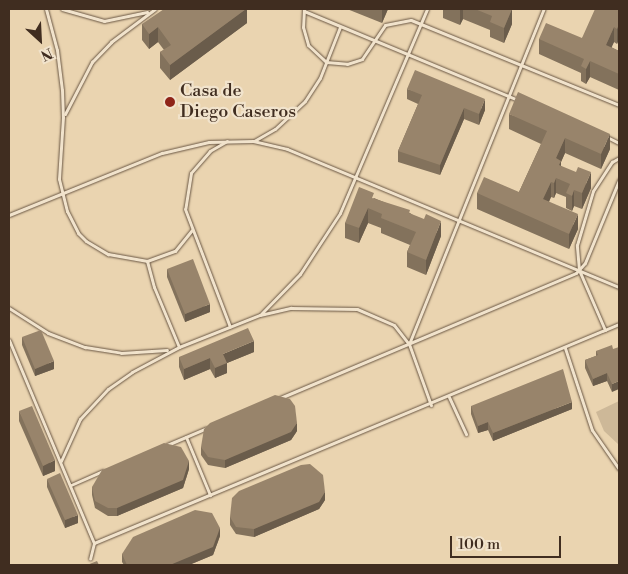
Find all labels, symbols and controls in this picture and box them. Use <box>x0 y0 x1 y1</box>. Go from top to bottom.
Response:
north arrow <box>15 15 65 65</box>
text: N <box>38 43 55 64</box>
place label: Casa de Diego Caseros <box>180 81 296 124</box>
marker: Casa de Diego Caseros <box>164 96 176 108</box>
scale bar <box>453 526 564 558</box>
text: 100 m <box>458 535 500 554</box>

